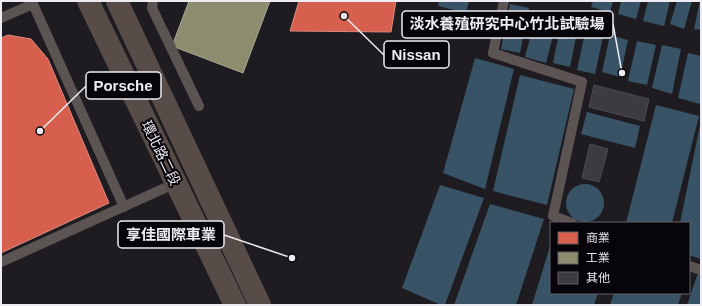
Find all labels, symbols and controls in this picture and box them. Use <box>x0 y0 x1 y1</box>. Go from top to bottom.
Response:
callout: 淡水養殖研究中心竹北試驗場 <box>402 11 613 38</box>
text: 淡水養殖研究中心竹北試驗場 <box>409 15 605 32</box>
callout: Nissan <box>384 41 449 68</box>
text: Nissan <box>391 46 441 63</box>
callout: Porsche <box>86 72 161 99</box>
text: Porsche <box>93 77 153 94</box>
street label: 環北路二段 <box>138 118 184 188</box>
callout: 享佳國際車業 <box>118 221 224 248</box>
legend <box>550 222 690 294</box>
text: 享佳國際車業 <box>126 226 216 243</box>
text: 商業 <box>586 231 610 245</box>
text: 工業 <box>586 251 610 265</box>
text: 其他 <box>586 271 610 285</box>

